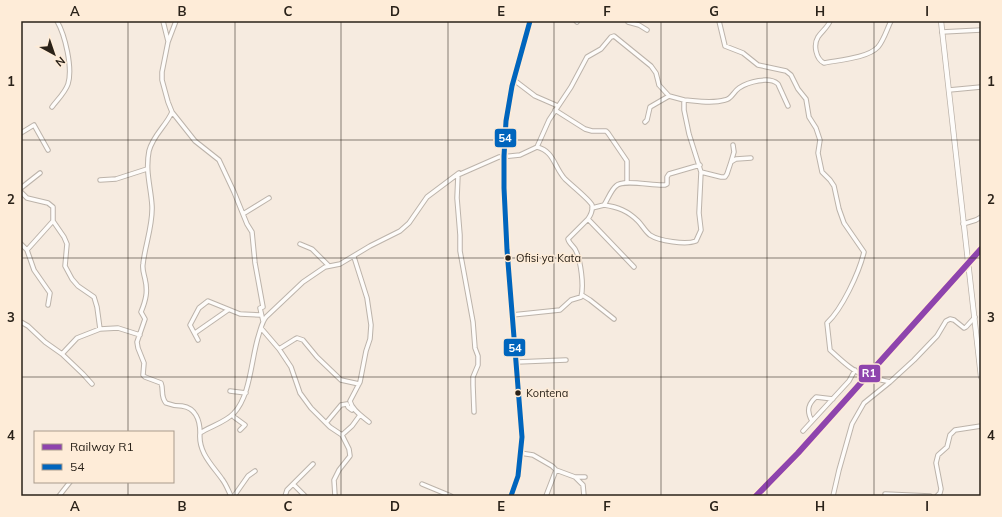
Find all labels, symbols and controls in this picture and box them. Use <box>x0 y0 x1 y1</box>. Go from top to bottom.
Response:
text: A <box>70 3 80 19</box>
text: B <box>178 3 187 19</box>
text: C <box>284 3 293 19</box>
text: D <box>390 3 400 19</box>
text: E <box>497 3 505 19</box>
text: F <box>603 3 611 19</box>
text: G <box>709 3 719 19</box>
text: H <box>815 3 825 19</box>
text: I <box>925 3 929 19</box>
north arrow <box>34 34 74 74</box>
text: N <box>53 54 68 70</box>
text: 1 <box>7 73 15 89</box>
text: 1 <box>987 73 995 89</box>
line badge: 54 <box>494 128 517 148</box>
text: 54 <box>498 131 512 145</box>
text: 2 <box>7 191 15 207</box>
text: 2 <box>987 191 995 207</box>
place label: Ofisi ya Kata <box>516 251 581 265</box>
marker: Ofisi ya Kata <box>503 253 513 263</box>
text: 3 <box>7 309 15 325</box>
text: 3 <box>987 309 995 325</box>
line badge: 54 <box>503 338 526 357</box>
text: 54 <box>508 341 522 355</box>
line badge: R1 <box>858 364 881 383</box>
text: R1 <box>862 366 877 380</box>
place label: Kontena <box>526 386 568 400</box>
marker: Kontena <box>513 388 523 398</box>
text: 4 <box>7 427 15 443</box>
text: 4 <box>987 427 995 443</box>
legend <box>34 431 174 483</box>
text: Railway R1 <box>70 439 134 454</box>
text: 54 <box>70 459 84 474</box>
text: A <box>70 498 80 514</box>
text: B <box>178 498 187 514</box>
text: C <box>284 498 293 514</box>
text: D <box>390 498 400 514</box>
text: E <box>497 498 505 514</box>
text: F <box>603 498 611 514</box>
text: G <box>709 498 719 514</box>
text: H <box>815 498 825 514</box>
text: I <box>925 498 929 514</box>

